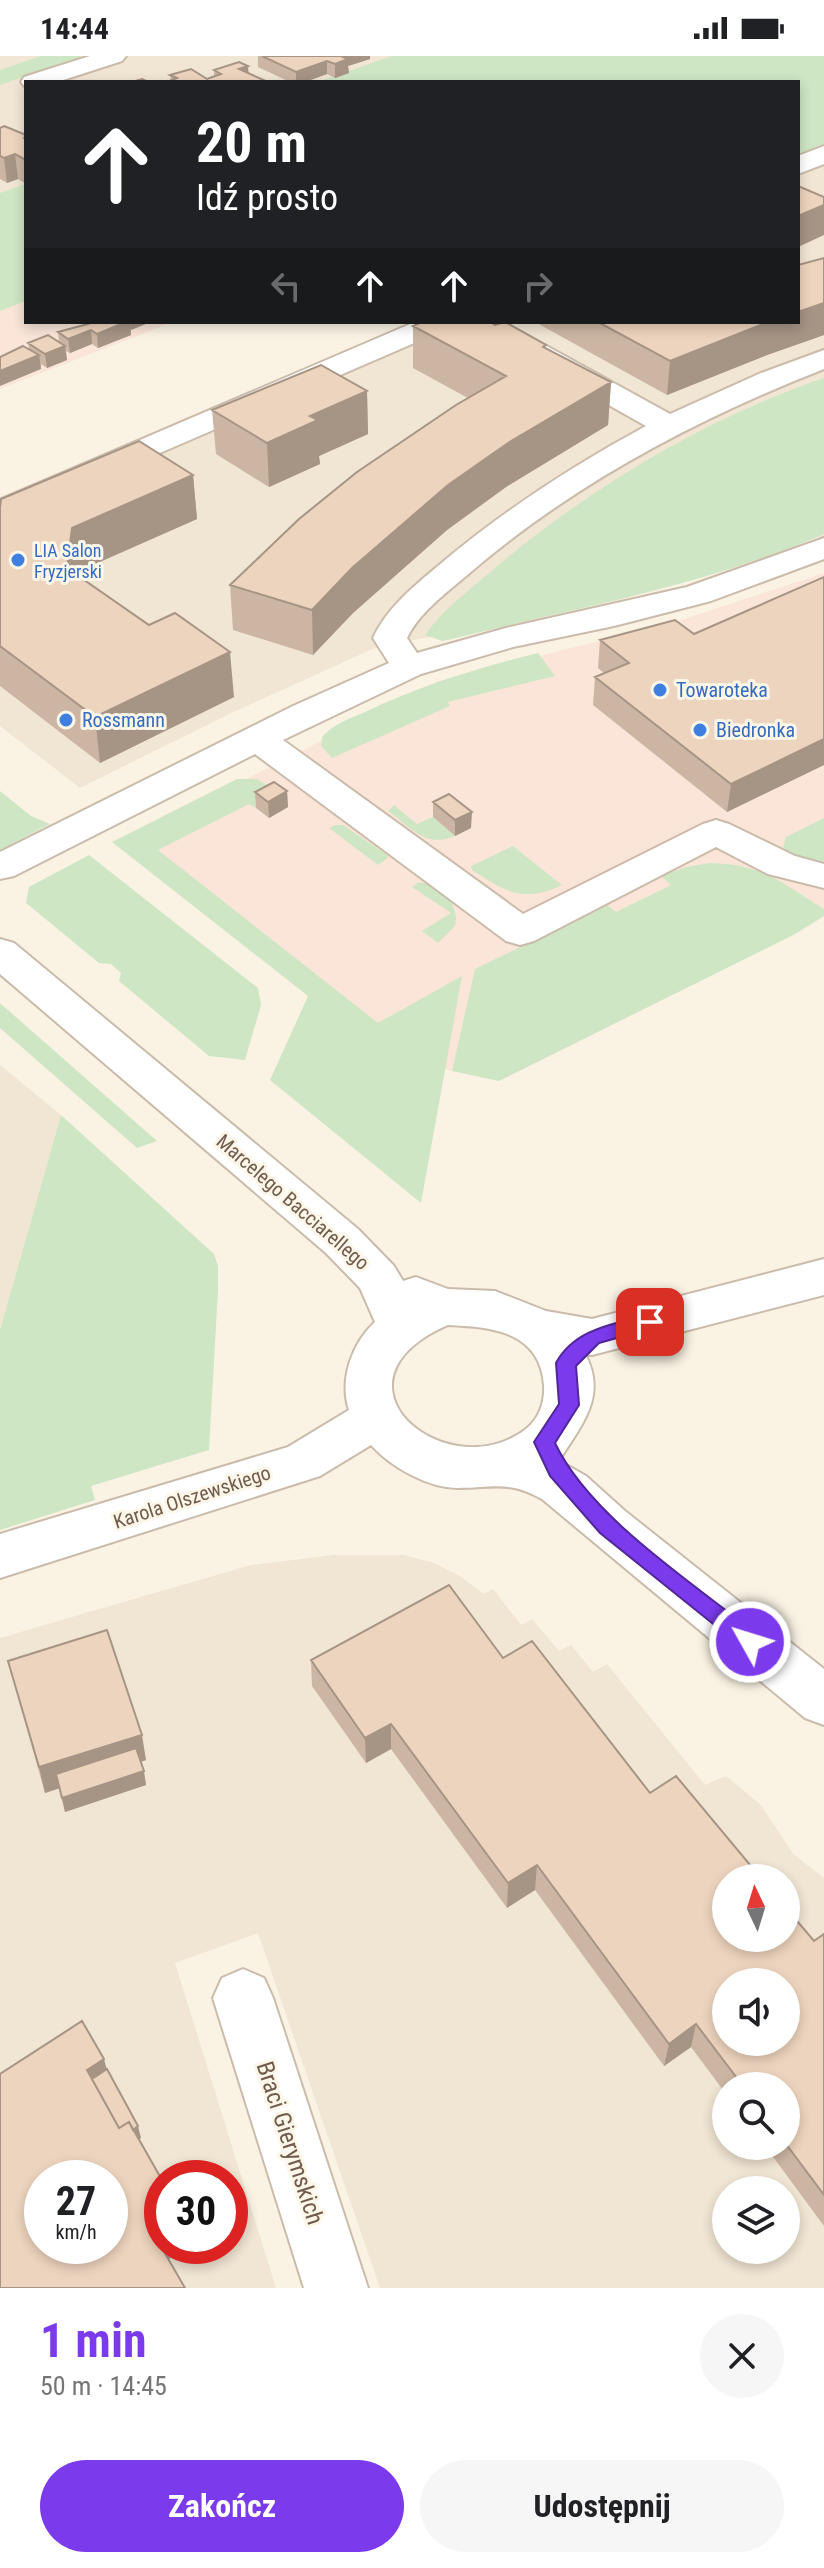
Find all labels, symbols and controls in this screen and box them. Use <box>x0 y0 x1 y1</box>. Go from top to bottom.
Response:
text: 14:44 <box>40 11 109 46</box>
text: 20 m <box>196 110 307 176</box>
icon: ahead <box>64 112 168 216</box>
text: Idź prosto <box>196 177 338 219</box>
icon: left <box>264 264 308 308</box>
icon: ahead <box>348 264 392 308</box>
icon: ahead <box>432 264 476 308</box>
icon: right <box>516 264 560 308</box>
place label: LIA Salon Fryzjerski <box>34 540 102 582</box>
marker: LIA Salon Fryzjerski <box>9 551 27 569</box>
place label: Towaroteka <box>676 678 768 702</box>
marker: Towaroteka <box>651 681 669 699</box>
place label: Rossmann <box>82 708 165 732</box>
marker: Rossmann <box>57 711 75 729</box>
place label: Biedronka <box>716 718 795 742</box>
marker: Biedronka <box>691 721 709 739</box>
street label: Marcelego Bacciarellego <box>212 1129 374 1275</box>
pin <box>616 1288 684 1356</box>
icon: arrive <box>628 1300 672 1344</box>
street label: Karola Olszewskiego <box>110 1460 274 1534</box>
position arrow <box>708 1600 792 1684</box>
north arrow <box>712 1864 800 1952</box>
map controls <box>712 1864 800 2264</box>
button: sound <box>712 1968 800 2056</box>
street label: Braci Gierymskich <box>250 2058 330 2228</box>
button: search <box>712 2072 800 2160</box>
speed limit sign: 30 <box>144 2160 248 2264</box>
button: layers <box>712 2176 800 2264</box>
text: 27 <box>56 2178 96 2225</box>
text: km/h <box>55 2220 97 2244</box>
text: 1 min <box>40 2312 147 2369</box>
button: close <box>700 2314 784 2398</box>
text: 50 m · 14:45 <box>40 2371 167 2401</box>
button: Zakończ <box>40 2460 404 2552</box>
button: Udostępnij <box>420 2460 784 2552</box>

